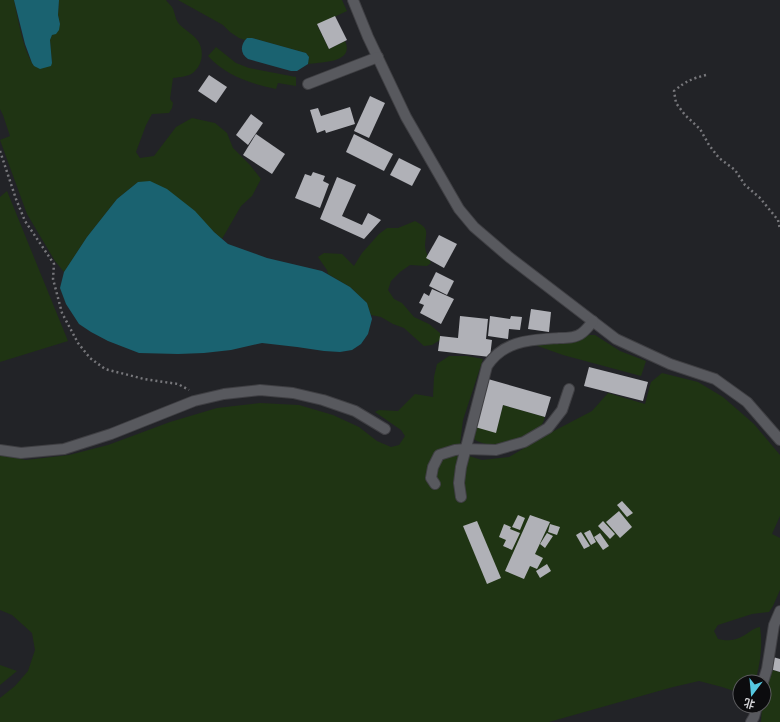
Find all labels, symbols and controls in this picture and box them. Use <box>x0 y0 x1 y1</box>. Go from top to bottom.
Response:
north arrow <box>732 674 772 714</box>
text: 北 <box>742 695 756 711</box>

